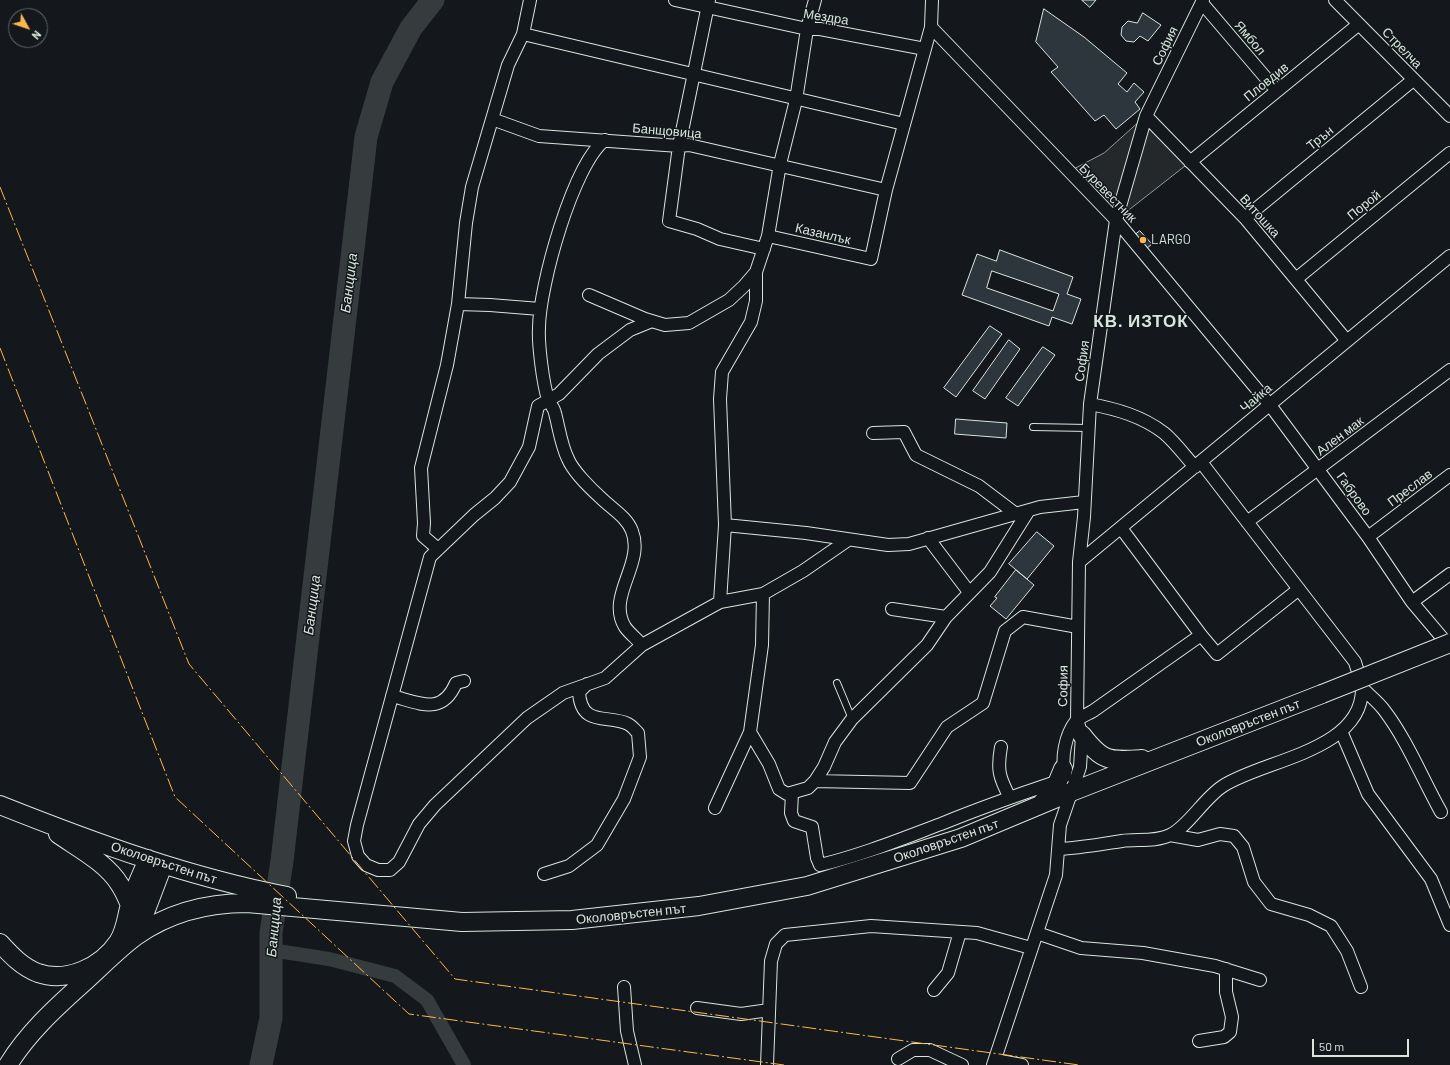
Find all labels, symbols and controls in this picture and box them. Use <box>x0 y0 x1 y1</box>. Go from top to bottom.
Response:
street label: Мездра <box>802 6 850 28</box>
north arrow <box>8 8 48 48</box>
street label: Ямбол <box>1231 18 1269 58</box>
street label: София <box>1149 24 1181 68</box>
street label: Стрелча <box>1379 24 1425 72</box>
text: N <box>29 28 44 42</box>
street label: Пловдив <box>1241 59 1291 105</box>
street label: Банщовица <box>632 120 702 142</box>
street label: Трън <box>1304 123 1336 153</box>
street label: Буревестник <box>1076 160 1140 226</box>
street label: Порой <box>1344 187 1384 223</box>
street label: Витошка <box>1237 191 1283 241</box>
street label: Казанлък <box>794 220 852 248</box>
place label: LARGO <box>1151 232 1191 248</box>
marker: LARGO <box>1138 235 1148 245</box>
water label: Банщица <box>337 252 361 314</box>
district label: КВ. ИЗТОК <box>1093 311 1189 331</box>
street label: София <box>1071 339 1093 383</box>
street label: Чайка <box>1237 380 1275 416</box>
street label: Ален мак <box>1313 413 1367 459</box>
street label: Преслав <box>1385 466 1435 510</box>
street label: Габрово <box>1333 469 1375 519</box>
water label: Банщица <box>300 574 324 636</box>
street label: София <box>1055 665 1071 707</box>
street label: Околовръстен път <box>1194 696 1302 750</box>
street label: Околовръстен път <box>891 816 1001 866</box>
street label: Околовръстен път <box>109 839 219 887</box>
water label: Банщица <box>263 896 285 958</box>
street label: Околовръстен път <box>575 900 687 928</box>
scale bar <box>1314 1031 1411 1057</box>
text: 50 m <box>1319 1039 1344 1053</box>

